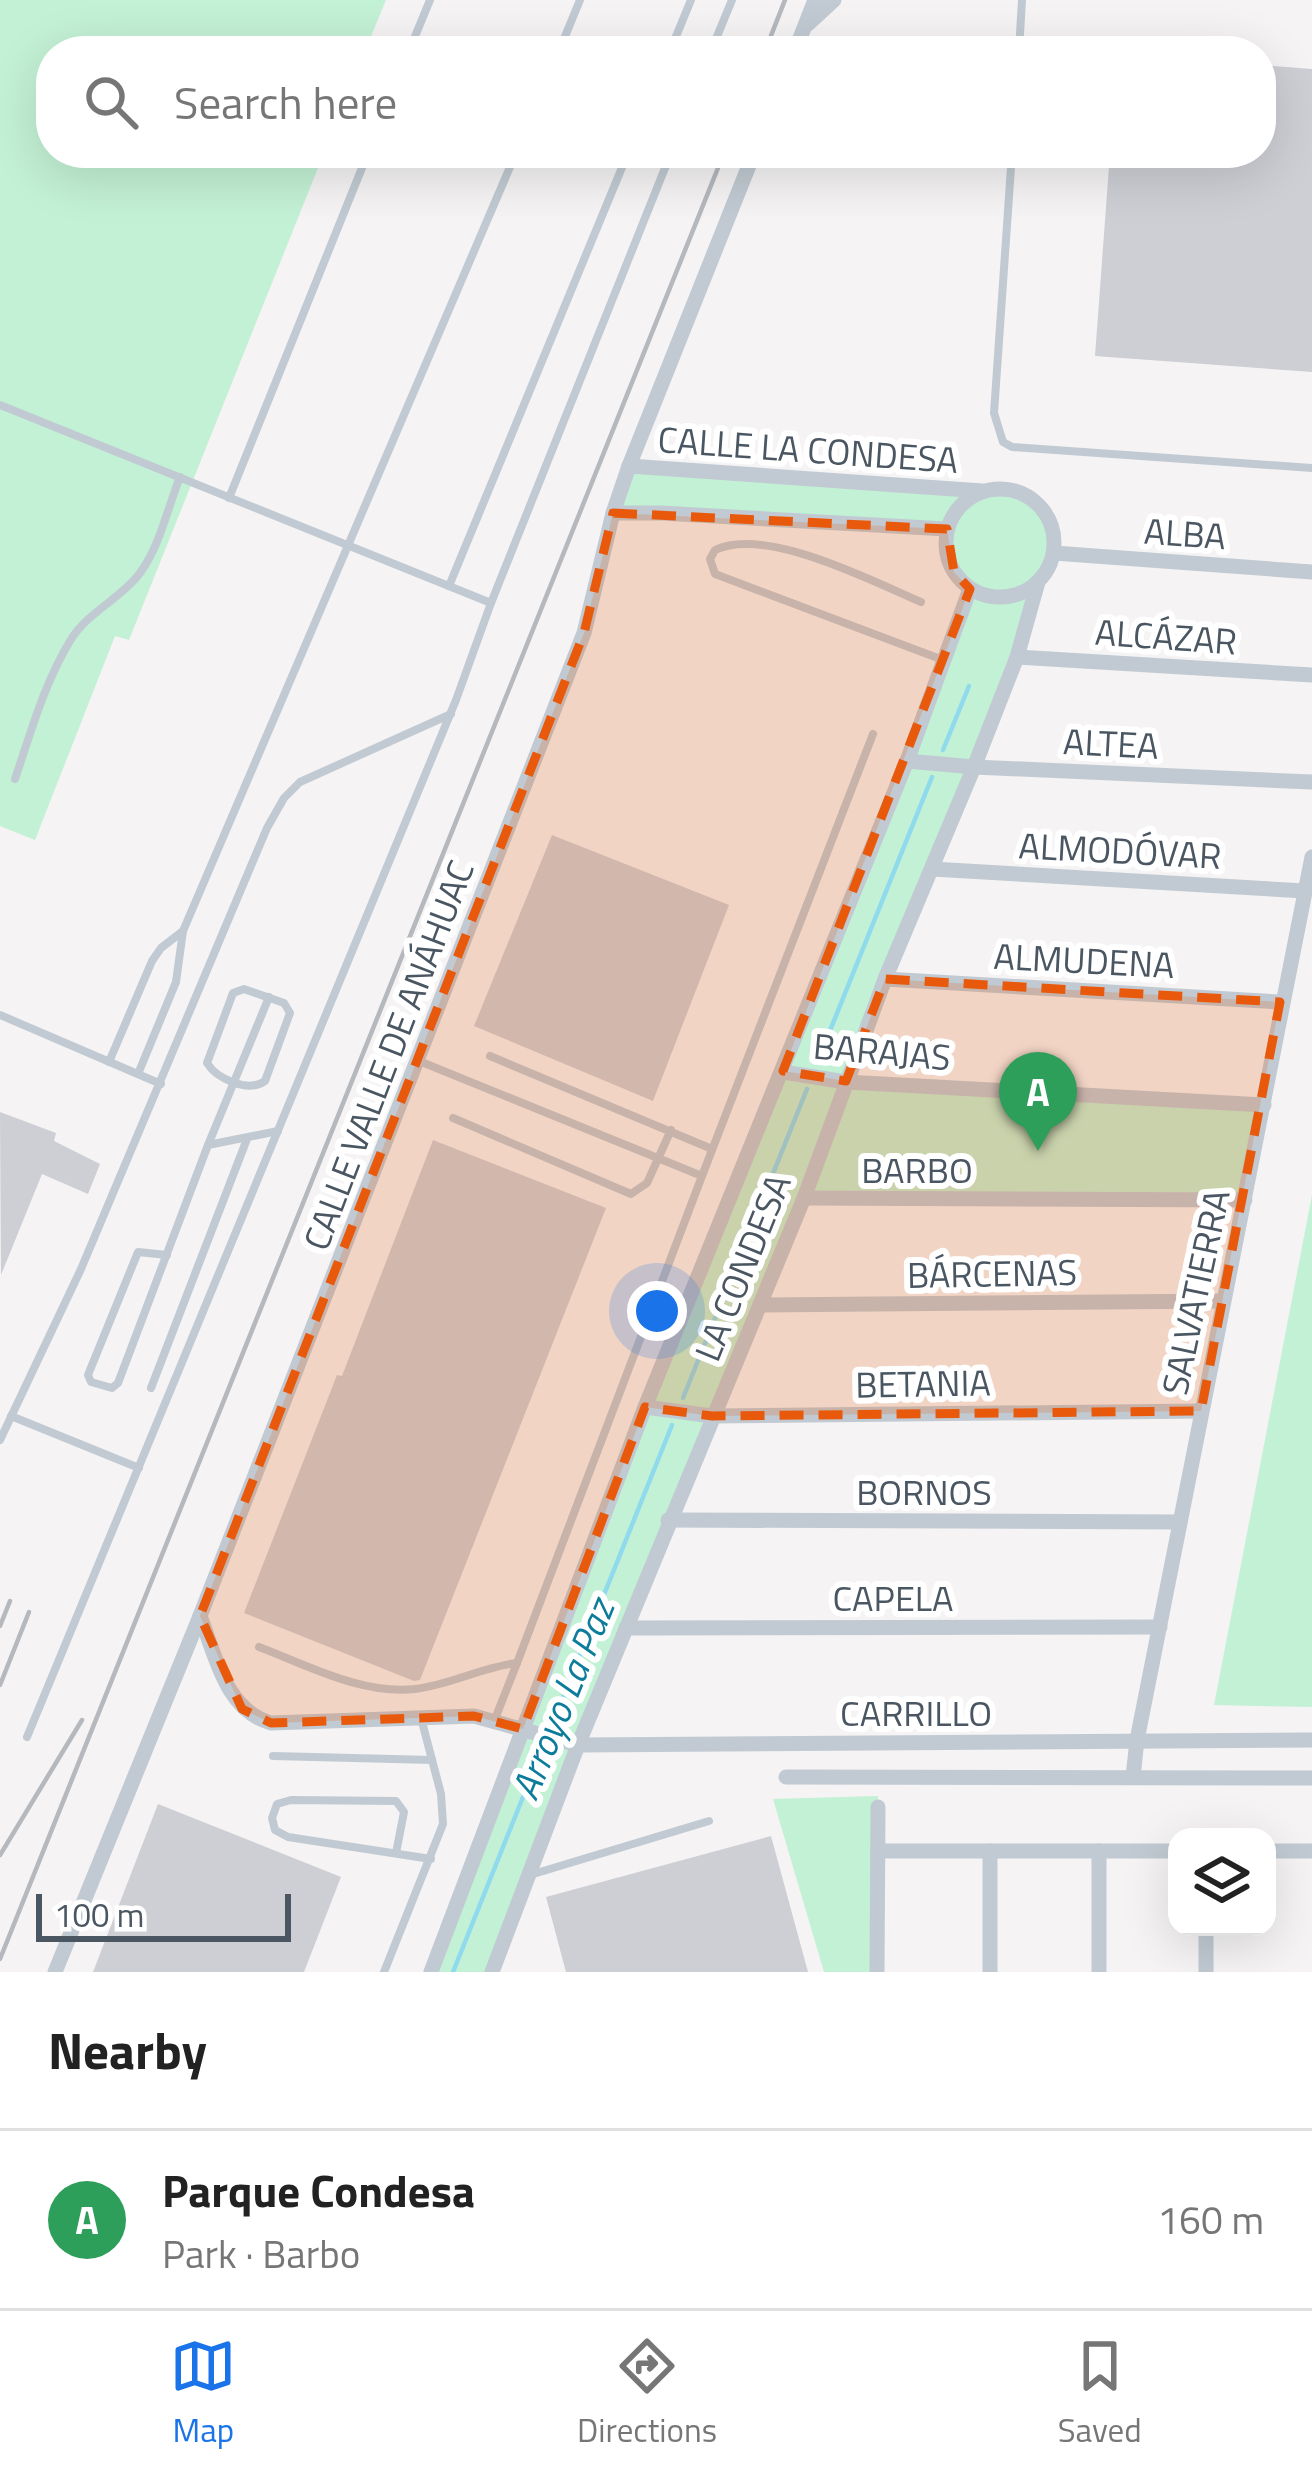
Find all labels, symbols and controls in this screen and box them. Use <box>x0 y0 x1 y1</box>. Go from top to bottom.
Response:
search box <box>36 36 1276 168</box>
text: Search here <box>174 68 397 136</box>
icon: search <box>78 69 144 135</box>
street label: CALLE LA CONDESA <box>656 411 960 487</box>
street label: ALBA <box>1142 503 1228 563</box>
street label: ALCÁZAR <box>1093 604 1239 668</box>
street label: ALTEA <box>1062 713 1160 773</box>
street label: ALMODÓVAR <box>1017 817 1223 883</box>
street label: CALLE VALLE DE ANÁHUAC <box>288 852 488 1258</box>
street label: ALMUDENA <box>992 928 1176 992</box>
street label: BARAJAS <box>811 1018 953 1084</box>
pin: A <box>999 1052 1077 1151</box>
street label: BARBO <box>861 1142 973 1197</box>
street label: LA CONDESA <box>680 1165 804 1369</box>
street label: SALVATIERRA <box>1146 1184 1244 1400</box>
street label: BÁRCENAS <box>907 1244 1077 1302</box>
your location <box>627 1281 687 1341</box>
street label: BETANIA <box>855 1354 991 1412</box>
street label: BORNOS <box>856 1464 992 1519</box>
street label: CAPELA <box>833 1570 954 1625</box>
water label: Arroyo La Paz <box>495 1587 630 1808</box>
street label: CARRILLO <box>840 1685 992 1740</box>
map controls <box>1168 1828 1276 1936</box>
button: layers <box>1168 1828 1276 1936</box>
scale bar <box>36 1888 291 1941</box>
text: 100 m <box>54 1890 144 1940</box>
text: Nearby <box>48 2011 207 2089</box>
text: Parque Condesa <box>162 2156 475 2224</box>
text: A <box>75 2190 99 2249</box>
text: 160 m <box>1157 2190 1264 2249</box>
text: Park · Barbo <box>162 2224 360 2283</box>
tab: Map <box>170 2333 236 2455</box>
tab: Directions <box>577 2333 717 2455</box>
tab: Saved <box>1058 2333 1142 2455</box>

